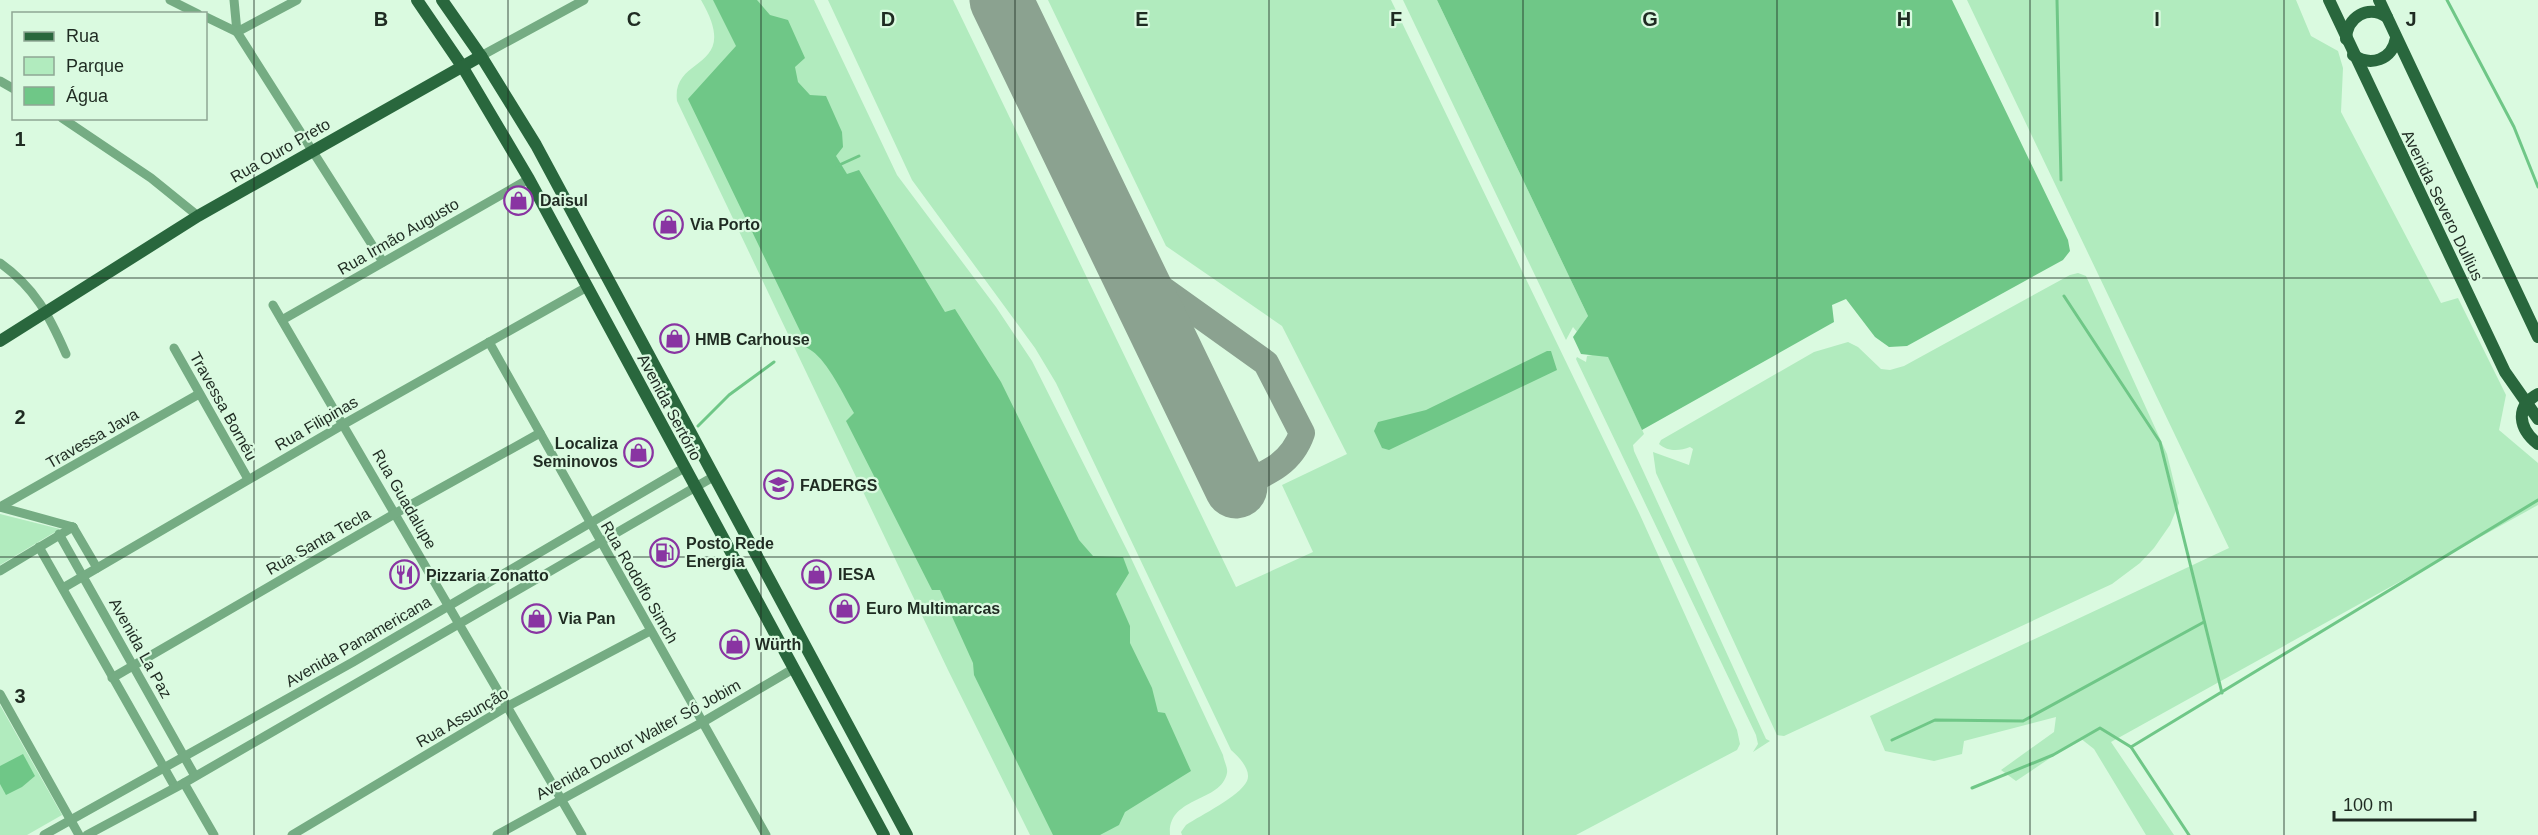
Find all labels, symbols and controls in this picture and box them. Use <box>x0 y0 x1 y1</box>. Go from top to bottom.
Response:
text: B <box>374 8 388 30</box>
text: C <box>627 8 641 30</box>
text: D <box>881 8 895 30</box>
text: E <box>1135 8 1149 30</box>
text: F <box>1390 8 1402 30</box>
text: G <box>1642 8 1658 30</box>
text: H <box>1897 8 1911 30</box>
text: I <box>2154 8 2160 30</box>
text: J <box>2405 8 2417 30</box>
legend <box>12 12 207 120</box>
text: Rua <box>66 26 100 46</box>
text: Parque <box>66 56 124 76</box>
text: Água <box>66 86 109 106</box>
street label: Rua Ouro Preto <box>227 115 333 186</box>
street label: Avenida Severo Dullius <box>2399 127 2486 283</box>
text: 1 <box>14 128 26 150</box>
shop icon: Daisul <box>503 184 535 216</box>
place label: Daisul <box>540 192 588 209</box>
street label: Rua Irmão Augusto <box>335 195 462 278</box>
shop icon: Via Porto <box>653 208 685 240</box>
place label: Via Porto <box>690 216 760 233</box>
shop icon: HMB Carhouse <box>658 323 690 355</box>
place label: HMB Carhouse <box>695 331 810 348</box>
street label: Travessa Bornéu <box>187 349 260 463</box>
street label: Avenida Sertório <box>634 351 705 463</box>
street label: Rua Filipinas <box>272 393 361 454</box>
street label: Travessa Java <box>43 405 141 472</box>
text: 2 <box>14 406 26 428</box>
place label: Localiza Seminovos <box>533 435 618 470</box>
shop icon: Localiza Seminovos <box>623 436 655 468</box>
street label: Rua Guadalupe <box>369 446 440 552</box>
school or university icon: FADERGS <box>763 469 795 501</box>
place label: FADERGS <box>800 477 878 494</box>
street label: Rua Santa Tecla <box>263 505 373 578</box>
street label: Rua Rodolfo Simch <box>598 518 681 646</box>
place label: Posto Rede Energia <box>686 535 774 570</box>
fuel station icon: Posto Rede Energia <box>649 536 681 568</box>
shop icon: IESA <box>801 558 833 590</box>
restaurant icon: Pizzaria Zonatto <box>389 559 421 591</box>
place label: IESA <box>838 566 876 583</box>
place label: Pizzaria Zonatto <box>426 567 549 584</box>
shop icon: Euro Multimarcas <box>829 592 861 624</box>
street label: Avenida Panamericana <box>282 593 434 690</box>
street label: Avenida La Paz <box>106 595 175 701</box>
place label: Euro Multimarcas <box>866 600 1000 617</box>
shop icon: Via Pan <box>521 602 553 634</box>
place label: Via Pan <box>558 610 616 627</box>
shop icon: Würth <box>718 628 750 660</box>
place label: Würth <box>755 636 801 653</box>
street label: Avenida Doutor Walter Só Jobim <box>533 676 743 803</box>
street label: Rua Assunção <box>413 684 511 751</box>
text: 3 <box>14 685 26 707</box>
scale bar <box>2334 784 2475 822</box>
text: 100 m <box>2343 795 2393 815</box>

